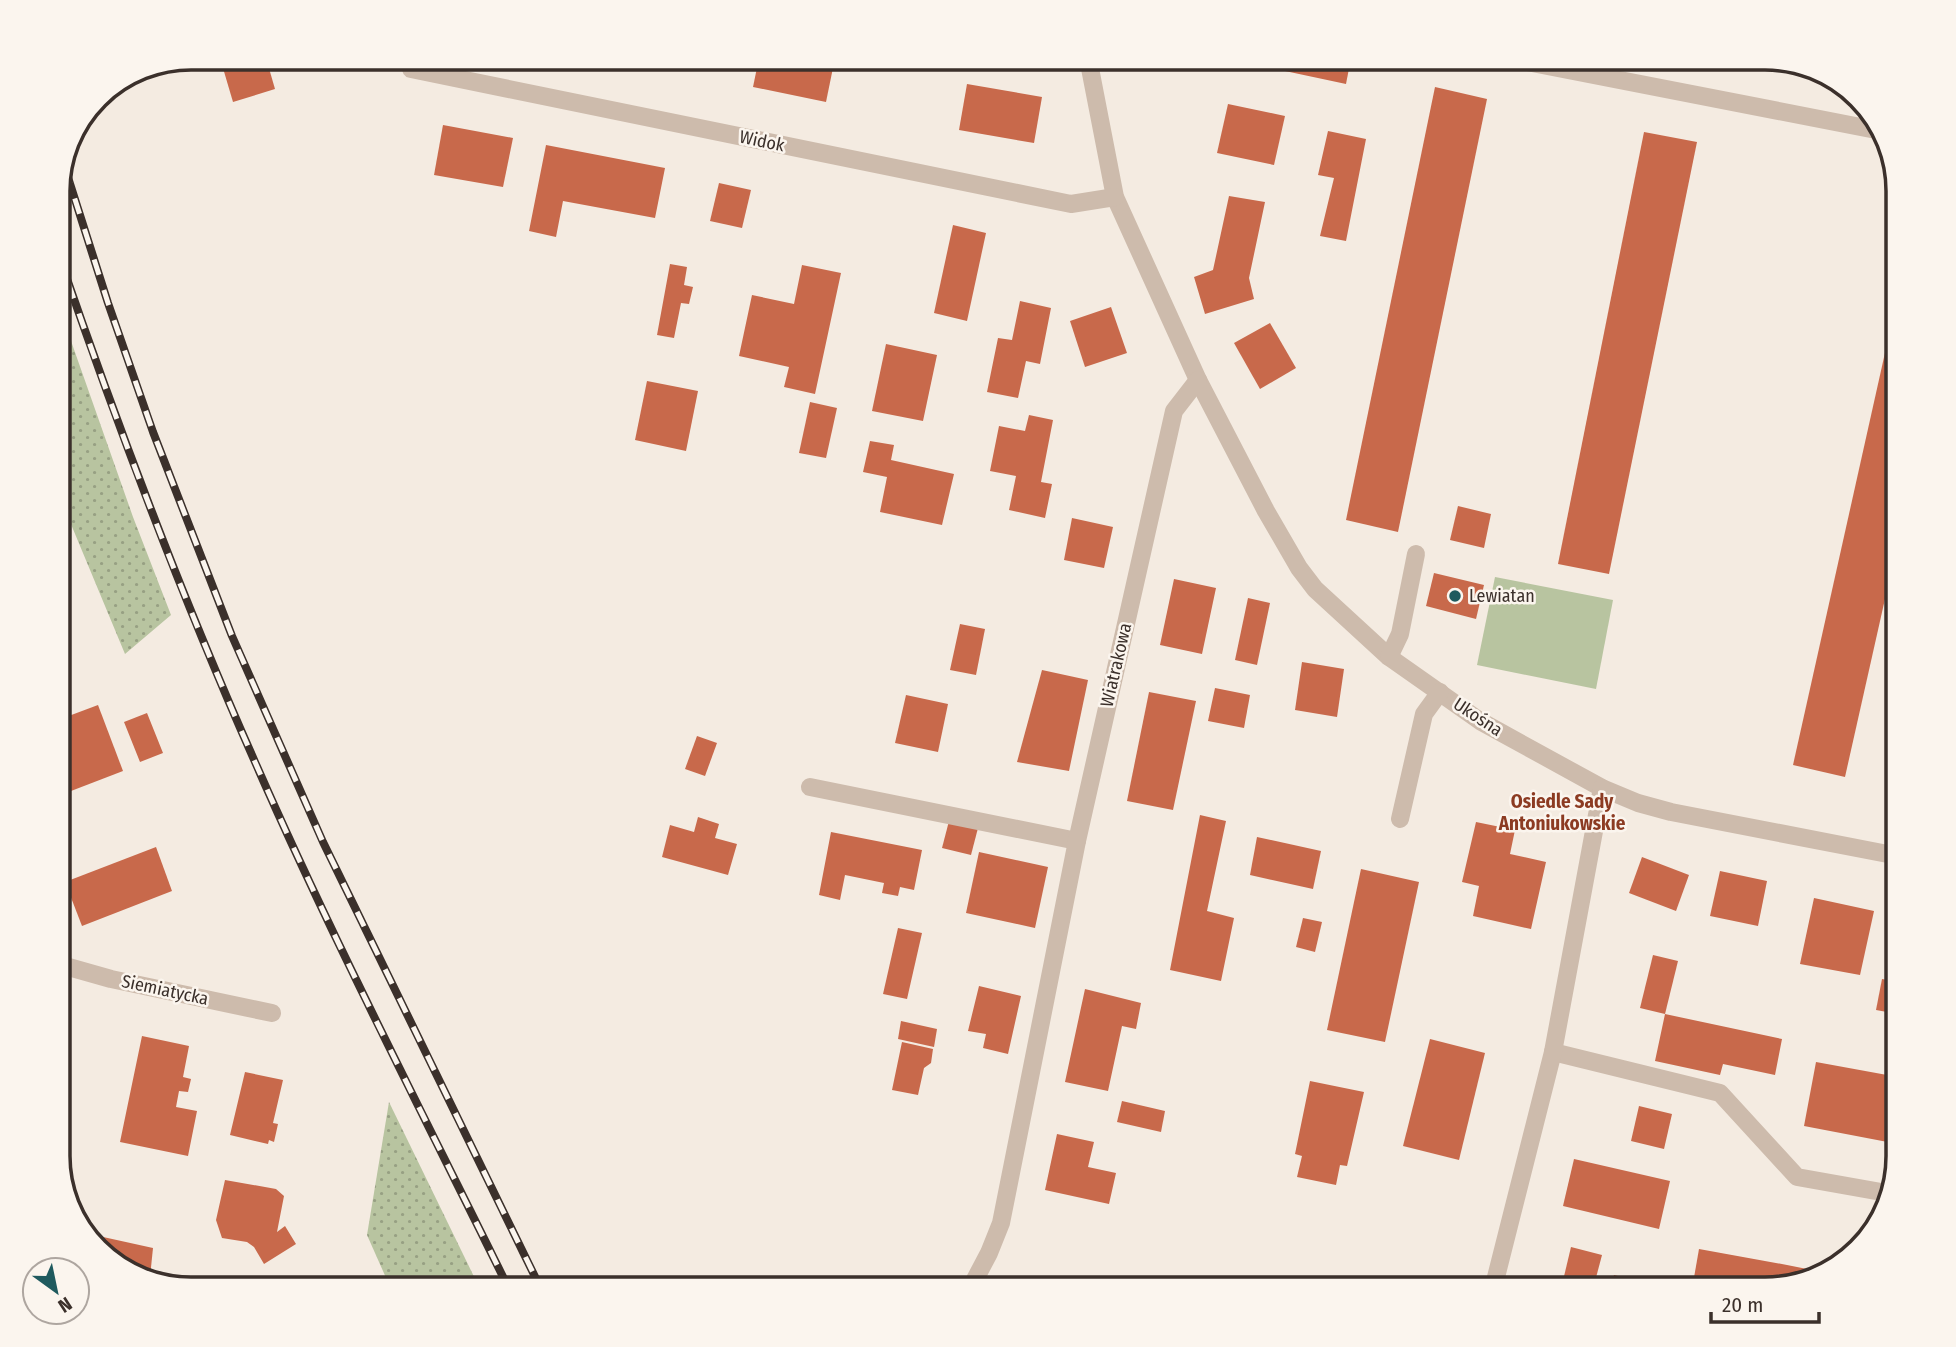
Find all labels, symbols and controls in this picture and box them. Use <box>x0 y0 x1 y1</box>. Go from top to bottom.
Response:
street label: Widok <box>737 126 787 157</box>
place label: Lewiatan <box>1469 585 1535 607</box>
marker: Lewiatan <box>1447 588 1463 604</box>
street label: Wiatrakowa <box>1096 621 1136 709</box>
street label: Ukośna <box>1449 693 1507 741</box>
district label: Osiedle Sady Antoniukowskie <box>1498 790 1626 835</box>
street label: Siemiatycka <box>120 970 210 1010</box>
north arrow <box>21 1256 91 1326</box>
scale bar <box>1711 1280 1820 1324</box>
text: N <box>54 1292 76 1318</box>
text: 20 m <box>1722 1292 1763 1318</box>

